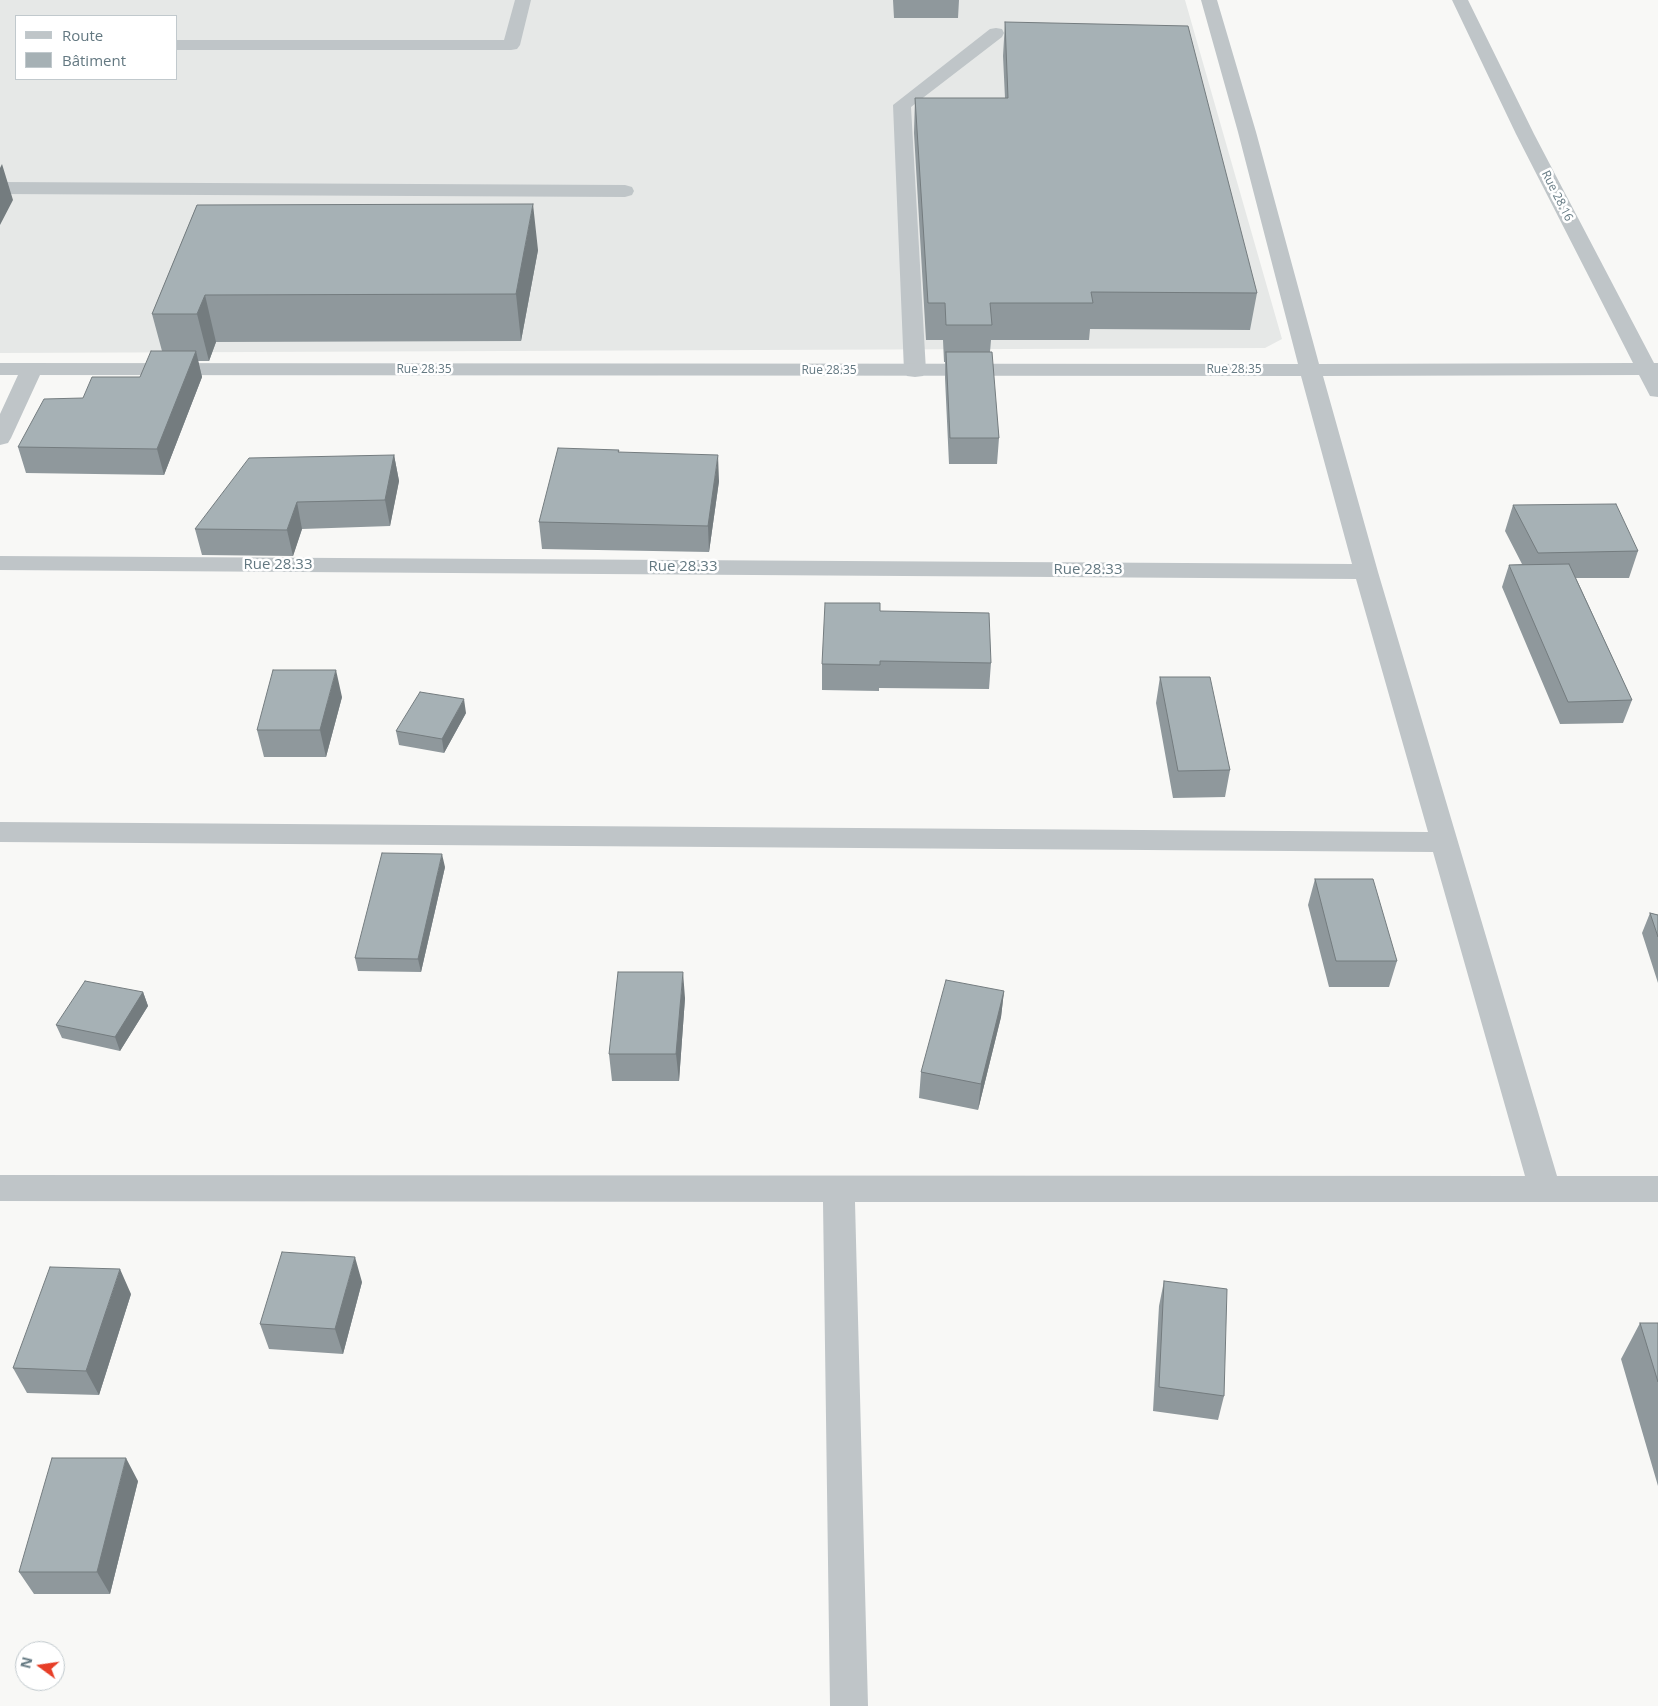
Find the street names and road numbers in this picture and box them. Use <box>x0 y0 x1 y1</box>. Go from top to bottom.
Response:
street label: Rue 28.16 <box>1538 168 1576 224</box>
street label: Rue 28.35 <box>396 363 452 377</box>
street label: Rue 28.35 <box>1206 363 1262 377</box>
street label: Rue 28.35 <box>801 364 857 378</box>
street label: Rue 28.33 <box>243 556 313 574</box>
street label: Rue 28.33 <box>648 558 718 576</box>
street label: Rue 28.33 <box>1053 561 1123 579</box>

